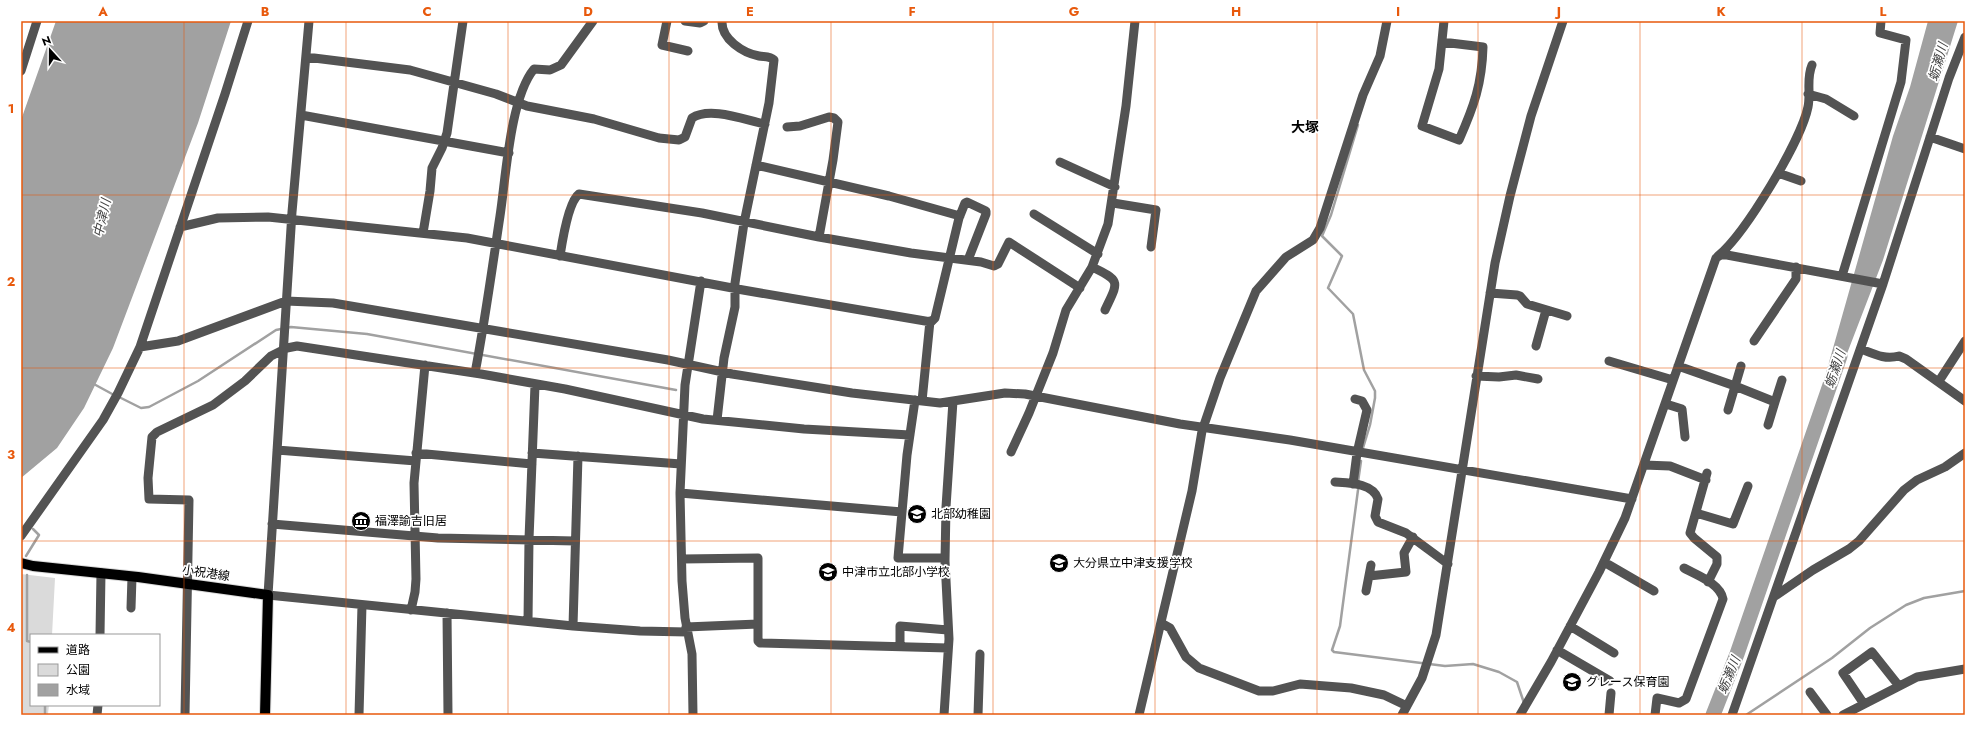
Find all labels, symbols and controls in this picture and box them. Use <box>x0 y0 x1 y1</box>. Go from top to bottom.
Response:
text: A <box>97 2 108 21</box>
text: B <box>261 2 270 21</box>
text: C <box>422 2 432 21</box>
text: D <box>583 2 593 21</box>
text: E <box>746 2 754 21</box>
text: F <box>908 2 916 21</box>
text: G <box>1069 2 1080 21</box>
text: H <box>1231 2 1241 21</box>
text: I <box>1396 2 1400 21</box>
text: J <box>1554 2 1561 21</box>
text: K <box>1716 2 1726 21</box>
text: L <box>1880 2 1887 21</box>
north arrow <box>30 30 70 70</box>
text: N <box>39 32 53 50</box>
water label: 蛎瀬川 <box>1923 39 1953 83</box>
text: 1 <box>8 99 14 118</box>
district label: 大塚 <box>1291 117 1319 137</box>
water label: 中津川 <box>88 195 116 239</box>
text: 2 <box>7 272 15 291</box>
water label: 蛎瀬川 <box>1820 346 1851 391</box>
text: 3 <box>7 445 15 464</box>
school or university icon: 北部幼稚園 <box>906 503 928 525</box>
place label: 北部幼稚園 <box>931 505 991 523</box>
museum icon: 福澤諭吉旧居 <box>350 510 372 532</box>
place label: 福澤諭吉旧居 <box>375 512 447 530</box>
school or university icon: 大分県立中津支援学校 <box>1048 552 1070 574</box>
place label: 大分県立中津支援学校 <box>1073 554 1193 572</box>
street label: 小祝港線 <box>181 561 231 585</box>
school or university icon: 中津市立北部小学校 <box>817 561 839 583</box>
place label: 中津市立北部小学校 <box>842 563 950 581</box>
text: 4 <box>6 618 16 637</box>
legend <box>30 634 160 706</box>
text: 道路 <box>66 641 90 659</box>
water label: 蛎瀬川 <box>1713 652 1746 697</box>
text: 公園 <box>66 661 90 679</box>
school or university icon: グレース保育園 <box>1561 671 1583 693</box>
place label: グレース保育園 <box>1586 673 1669 691</box>
text: 水域 <box>66 681 90 699</box>

